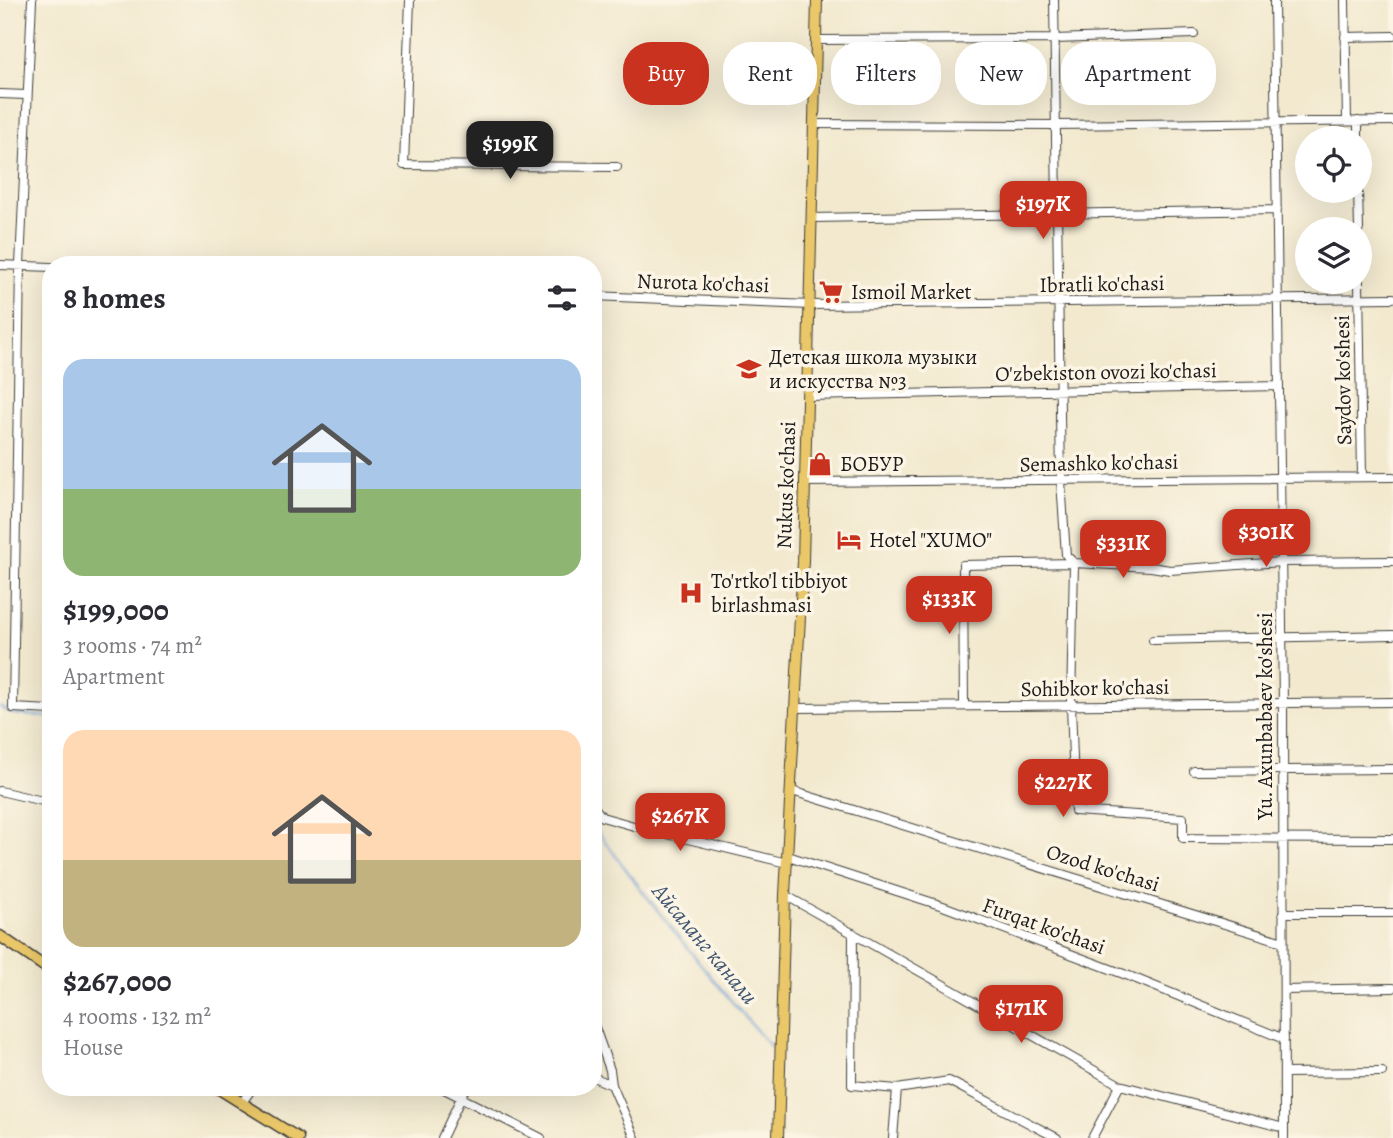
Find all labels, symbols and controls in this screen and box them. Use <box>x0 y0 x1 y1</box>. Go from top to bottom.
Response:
chip: Buy <box>623 42 709 105</box>
chip: Rent <box>723 42 817 105</box>
chip: Filters <box>831 42 941 105</box>
chip: New <box>955 42 1047 105</box>
chip: Apartment <box>1061 42 1216 105</box>
pin: $199K <box>461 122 559 181</box>
map controls <box>1295 126 1372 294</box>
button: locate <box>1295 126 1372 203</box>
text: $199K <box>482 128 538 159</box>
pin: $197K <box>994 182 1092 241</box>
text: $197K <box>1016 188 1070 219</box>
button: layers <box>1295 217 1372 294</box>
street label: Nurota ko'chasi <box>636 267 770 299</box>
street label: Ibratli ko'chasi <box>1039 269 1165 299</box>
text: 8 homes <box>63 278 166 318</box>
supermarket icon: Ismoil Market <box>817 278 845 306</box>
place label: Ismoil Market <box>851 278 972 306</box>
icon: filters <box>543 279 581 317</box>
street label: Saydov ko'shesi <box>1328 315 1358 445</box>
place label: Детская школа музыки и искусства №3 <box>769 343 977 395</box>
school or university icon: Детская школа музыки и искусства №3 <box>735 355 763 383</box>
street label: O'zbekiston ovozi ko'chasi <box>995 356 1217 388</box>
icon: home <box>259 405 385 531</box>
street label: Nukus ko'chasi <box>770 420 802 549</box>
street label: Semashko ko'chasi <box>1019 448 1179 478</box>
shop icon: БОБУР <box>806 450 834 478</box>
place label: БОБУР <box>840 450 904 478</box>
pin: $301K <box>1217 510 1315 569</box>
text: $301K <box>1238 516 1294 547</box>
pin: $331K <box>1074 520 1172 580</box>
hotel icon: Hotel "XUMO" <box>835 526 863 554</box>
place label: Hotel "XUMO" <box>869 526 992 554</box>
text: $331K <box>1096 527 1150 558</box>
place label: To'rtko'l tibbiyot birlashmasi <box>711 567 848 619</box>
pin: $133K <box>900 576 998 636</box>
hospital icon: To'rtko'l tibbiyot birlashmasi <box>677 579 705 607</box>
text: $133K <box>922 583 976 614</box>
text: $199,000 <box>63 590 169 630</box>
street label: Yu. Axunbabaev ko'shesi <box>1251 612 1279 821</box>
text: 3 rooms · 74 m² <box>63 630 202 661</box>
text: Apartment <box>63 661 165 692</box>
street label: Sohibkor ko'chasi <box>1020 673 1170 703</box>
pin: $227K <box>1014 760 1112 819</box>
text: $227K <box>1034 766 1092 797</box>
icon: home <box>259 776 385 902</box>
pin: $267K <box>631 794 729 853</box>
text: $267K <box>651 800 709 831</box>
street label: Ozod ko'chasi <box>1043 837 1163 899</box>
water label: Айсаланг канали <box>644 876 765 1011</box>
street label: Furqat ko'chasi <box>979 891 1109 961</box>
text: $267,000 <box>63 961 172 1001</box>
pin: $171K <box>972 986 1070 1045</box>
text: $171K <box>995 992 1047 1023</box>
text: 4 rooms · 132 m² <box>63 1001 211 1032</box>
text: House <box>63 1032 123 1063</box>

